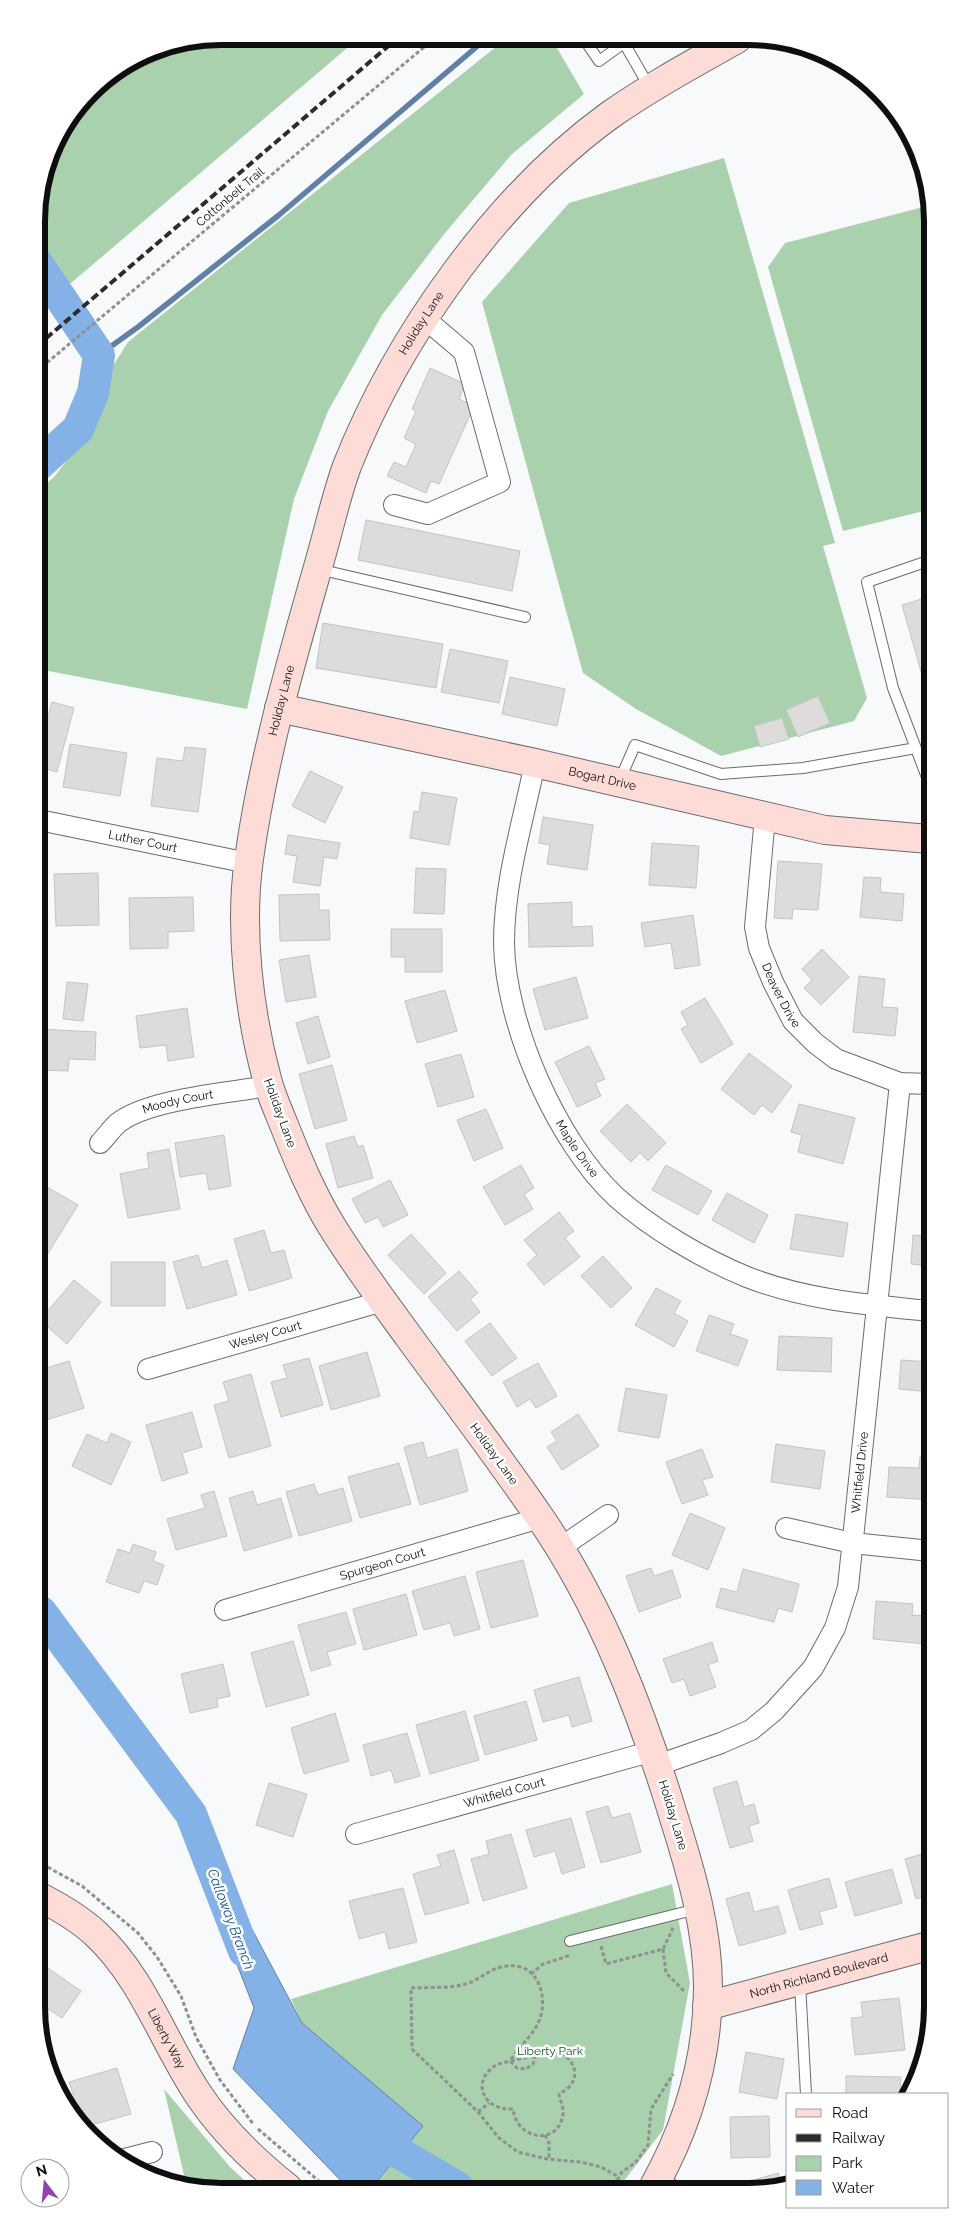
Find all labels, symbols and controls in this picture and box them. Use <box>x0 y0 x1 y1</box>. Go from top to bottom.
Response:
street label: Cottonbelt Trail <box>193 164 267 230</box>
street label: Holiday Lane <box>396 289 447 357</box>
street label: Holiday Lane <box>266 664 297 737</box>
street label: Bogart Drive <box>567 764 638 793</box>
street label: Luther Court <box>107 827 179 855</box>
street label: Deaver Drive <box>759 961 803 1031</box>
street label: Holiday Lane <box>261 1077 299 1149</box>
street label: Moody Court <box>140 1087 214 1117</box>
street label: Maple Drive <box>553 1117 601 1180</box>
street label: Wesley Court <box>227 1318 303 1352</box>
street label: Holiday Lane <box>467 1421 521 1487</box>
street label: Whitfield Drive <box>849 1431 871 1514</box>
street label: Spurgeon Court <box>338 1545 427 1583</box>
street label: Whitfield Court <box>462 1775 547 1811</box>
street label: Holiday Lane <box>656 1778 690 1852</box>
water label: Calloway Branch <box>204 1866 258 1972</box>
street label: North Richland Boulevard <box>748 1950 890 2001</box>
street label: Liberty Way <box>145 2006 188 2072</box>
park label: Liberty Park <box>517 2044 584 2058</box>
legend <box>786 2093 949 2208</box>
text: Road <box>832 2104 868 2122</box>
text: Railway <box>832 2129 885 2147</box>
text: Park <box>832 2154 863 2172</box>
north arrow <box>20 2158 70 2208</box>
text: N <box>34 2161 49 2180</box>
text: Water <box>832 2179 875 2197</box>

